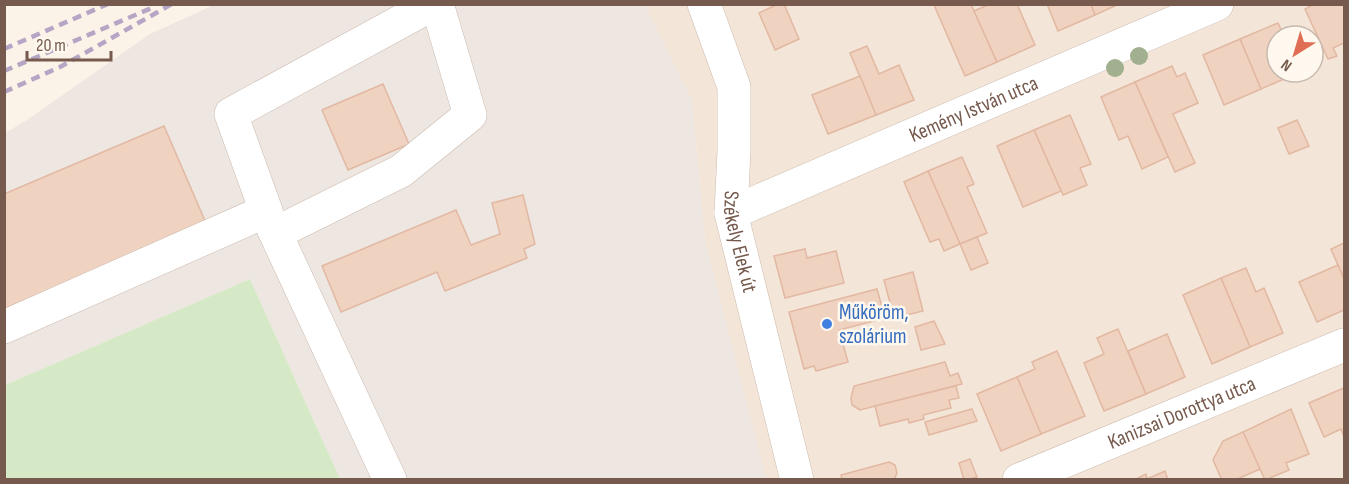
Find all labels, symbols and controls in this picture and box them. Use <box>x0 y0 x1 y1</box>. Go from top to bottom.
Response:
scale bar <box>27 24 111 62</box>
north arrow <box>1265 24 1325 84</box>
text: 20 m <box>36 35 66 56</box>
text: N <box>1278 55 1296 75</box>
street label: Kemény István utca <box>906 70 1042 148</box>
street label: Székely Elek út <box>718 190 762 295</box>
place label: Műköröm, szolárium <box>839 300 909 349</box>
marker: Műköröm, szolárium <box>820 317 834 331</box>
street label: Kanizsai Dorottya utca <box>1104 371 1259 455</box>

